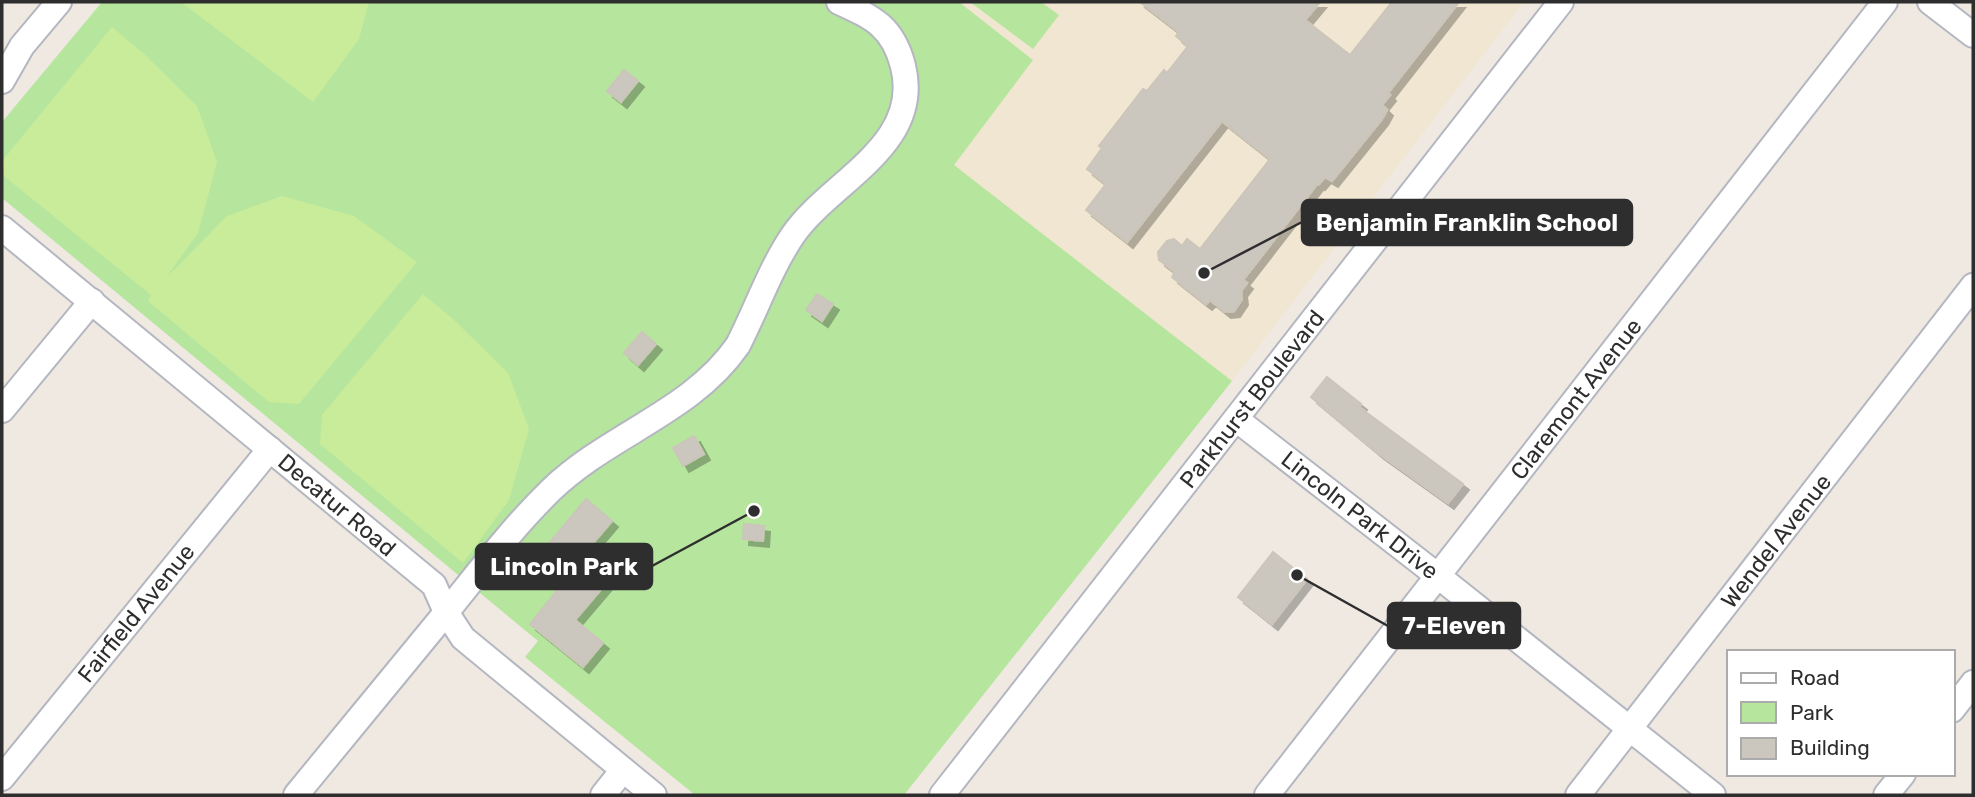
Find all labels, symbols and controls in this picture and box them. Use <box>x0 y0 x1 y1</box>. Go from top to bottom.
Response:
callout: Benjamin Franklin School <box>1302 200 1632 245</box>
text: Benjamin Franklin School <box>1316 209 1618 237</box>
street label: Parkhurst Boulevard <box>1174 304 1330 494</box>
street label: Claremont Avenue <box>1504 313 1648 485</box>
street label: Lincoln Park Drive <box>1276 445 1444 585</box>
street label: Decatur Road <box>272 448 402 562</box>
street label: Wendel Avenue <box>1715 468 1837 614</box>
street label: Fairfield Avenue <box>72 538 200 688</box>
callout: Lincoln Park <box>476 544 652 589</box>
text: Lincoln Park <box>490 553 638 581</box>
callout: 7-Eleven <box>1388 603 1520 648</box>
text: 7-Eleven <box>1402 612 1506 640</box>
legend <box>1727 650 1954 776</box>
text: Road <box>1790 665 1840 690</box>
text: Park <box>1790 700 1834 725</box>
text: Building <box>1790 735 1870 760</box>

